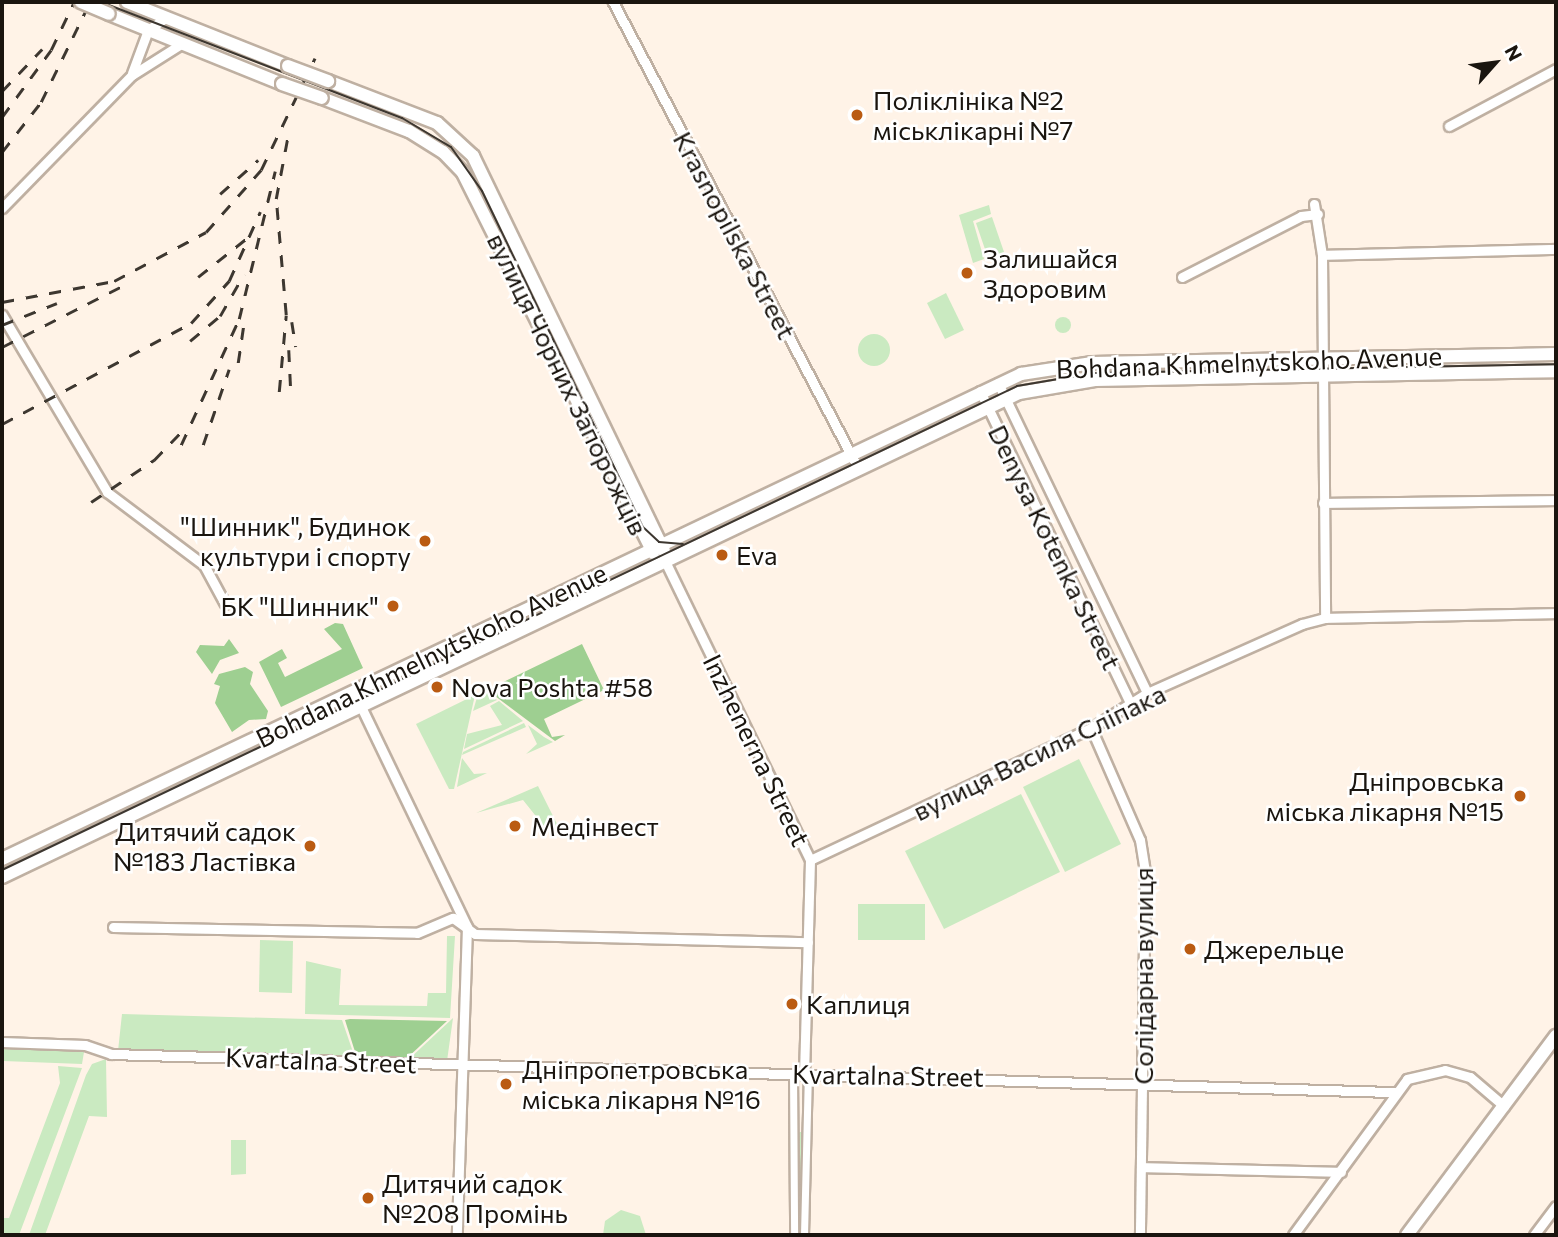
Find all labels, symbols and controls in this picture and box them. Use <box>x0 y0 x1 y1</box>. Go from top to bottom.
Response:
north arrow <box>1460 28 1530 98</box>
text: N <box>1500 41 1527 65</box>
place label: Поліклініка №2 міськлікарні №7 <box>873 84 1073 146</box>
marker: Поліклініка №2 міськлікарні №7 <box>847 105 867 125</box>
street label: Krasnopilska Street <box>667 126 803 344</box>
street label: вулиця Чорних Запорожців <box>481 228 655 540</box>
place label: Залишайся Здоровим <box>983 242 1118 304</box>
marker: Залишайся Здоровим <box>957 263 977 283</box>
street label: Bohdana Khmelnytskoho Avenue <box>1055 340 1443 384</box>
street label: Denysa Kotenka Street <box>982 420 1128 674</box>
place label: "Шинник", Будинок культури і спорту <box>180 510 411 572</box>
marker: "Шинник", Будинок культури і спорту <box>417 533 433 549</box>
place label: Eva <box>736 539 778 571</box>
marker: Eva <box>714 547 730 563</box>
street label: Bohdana Khmelnytskoho Avenue <box>251 556 611 754</box>
place label: БК "Шинник" <box>220 590 379 622</box>
marker: БК "Шинник" <box>385 598 401 614</box>
street label: Inzhenerna Street <box>697 649 817 851</box>
place label: Nova Poshta #58 <box>451 671 653 703</box>
street label: вулиця Василя Сліпака <box>908 677 1170 827</box>
marker: Nova Poshta #58 <box>429 679 445 695</box>
place label: Дніпровська міська лікарня №15 <box>1266 765 1504 826</box>
marker: Дніпровська міська лікарня №15 <box>1510 786 1530 806</box>
place label: Медінвест <box>531 810 659 842</box>
place label: Дитячий садок №183 Ластівка <box>113 815 296 876</box>
marker: Медінвест <box>505 816 525 836</box>
marker: Дитячий садок №183 Ластівка <box>302 838 318 854</box>
street label: Солідарна вулиця <box>1127 867 1159 1085</box>
place label: Джерельце <box>1204 933 1344 965</box>
marker: Джерельце <box>1182 941 1198 957</box>
place label: Каплиця <box>806 988 910 1020</box>
marker: Каплиця <box>784 996 800 1012</box>
street label: Kvartalna Street <box>225 1041 417 1079</box>
place label: Дніпропетровська міська лікарня №16 <box>522 1053 761 1114</box>
street label: Kvartalna Street <box>792 1058 984 1092</box>
marker: Дніпропетровська міська лікарня №16 <box>496 1074 516 1094</box>
place label: Дитячий садок №208 Промінь <box>382 1167 568 1228</box>
marker: Дитячий садок №208 Промінь <box>360 1190 376 1206</box>

